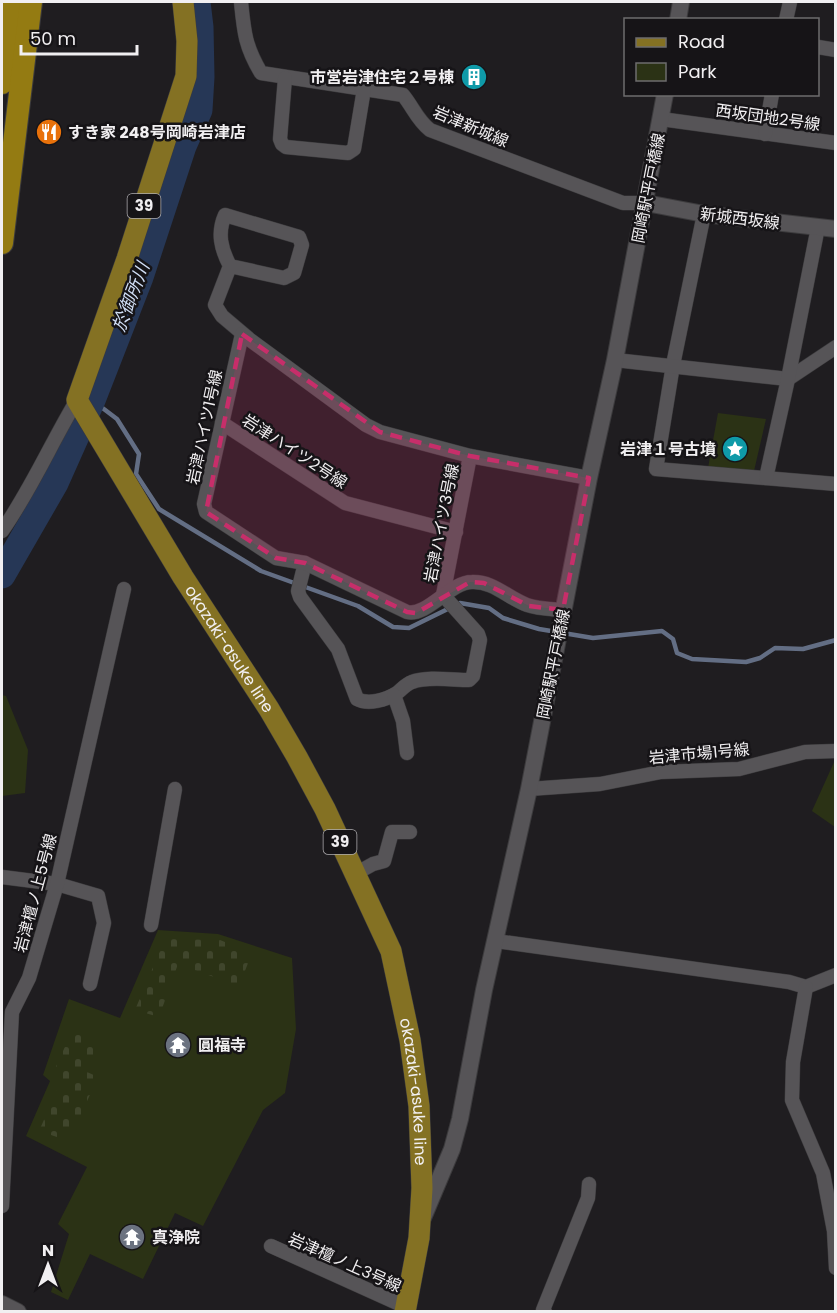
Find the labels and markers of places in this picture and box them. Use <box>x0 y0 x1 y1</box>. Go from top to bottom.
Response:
building icon: 市営岩津住宅２号棟 <box>459 62 489 92</box>
place label: 市営岩津住宅２号棟 <box>310 66 454 89</box>
restaurant icon: すき家 248号岡崎岩津店 <box>34 117 64 147</box>
place label: すき家 248号岡崎岩津店 <box>68 121 246 144</box>
place icon: 岩津１号古墳 <box>720 434 750 464</box>
place label: 岩津１号古墳 <box>620 438 716 461</box>
temple icon: 圓福寺 <box>163 1030 193 1060</box>
place label: 圓福寺 <box>198 1034 246 1057</box>
temple icon: 真浄院 <box>117 1222 147 1252</box>
place label: 真浄院 <box>152 1226 200 1249</box>

